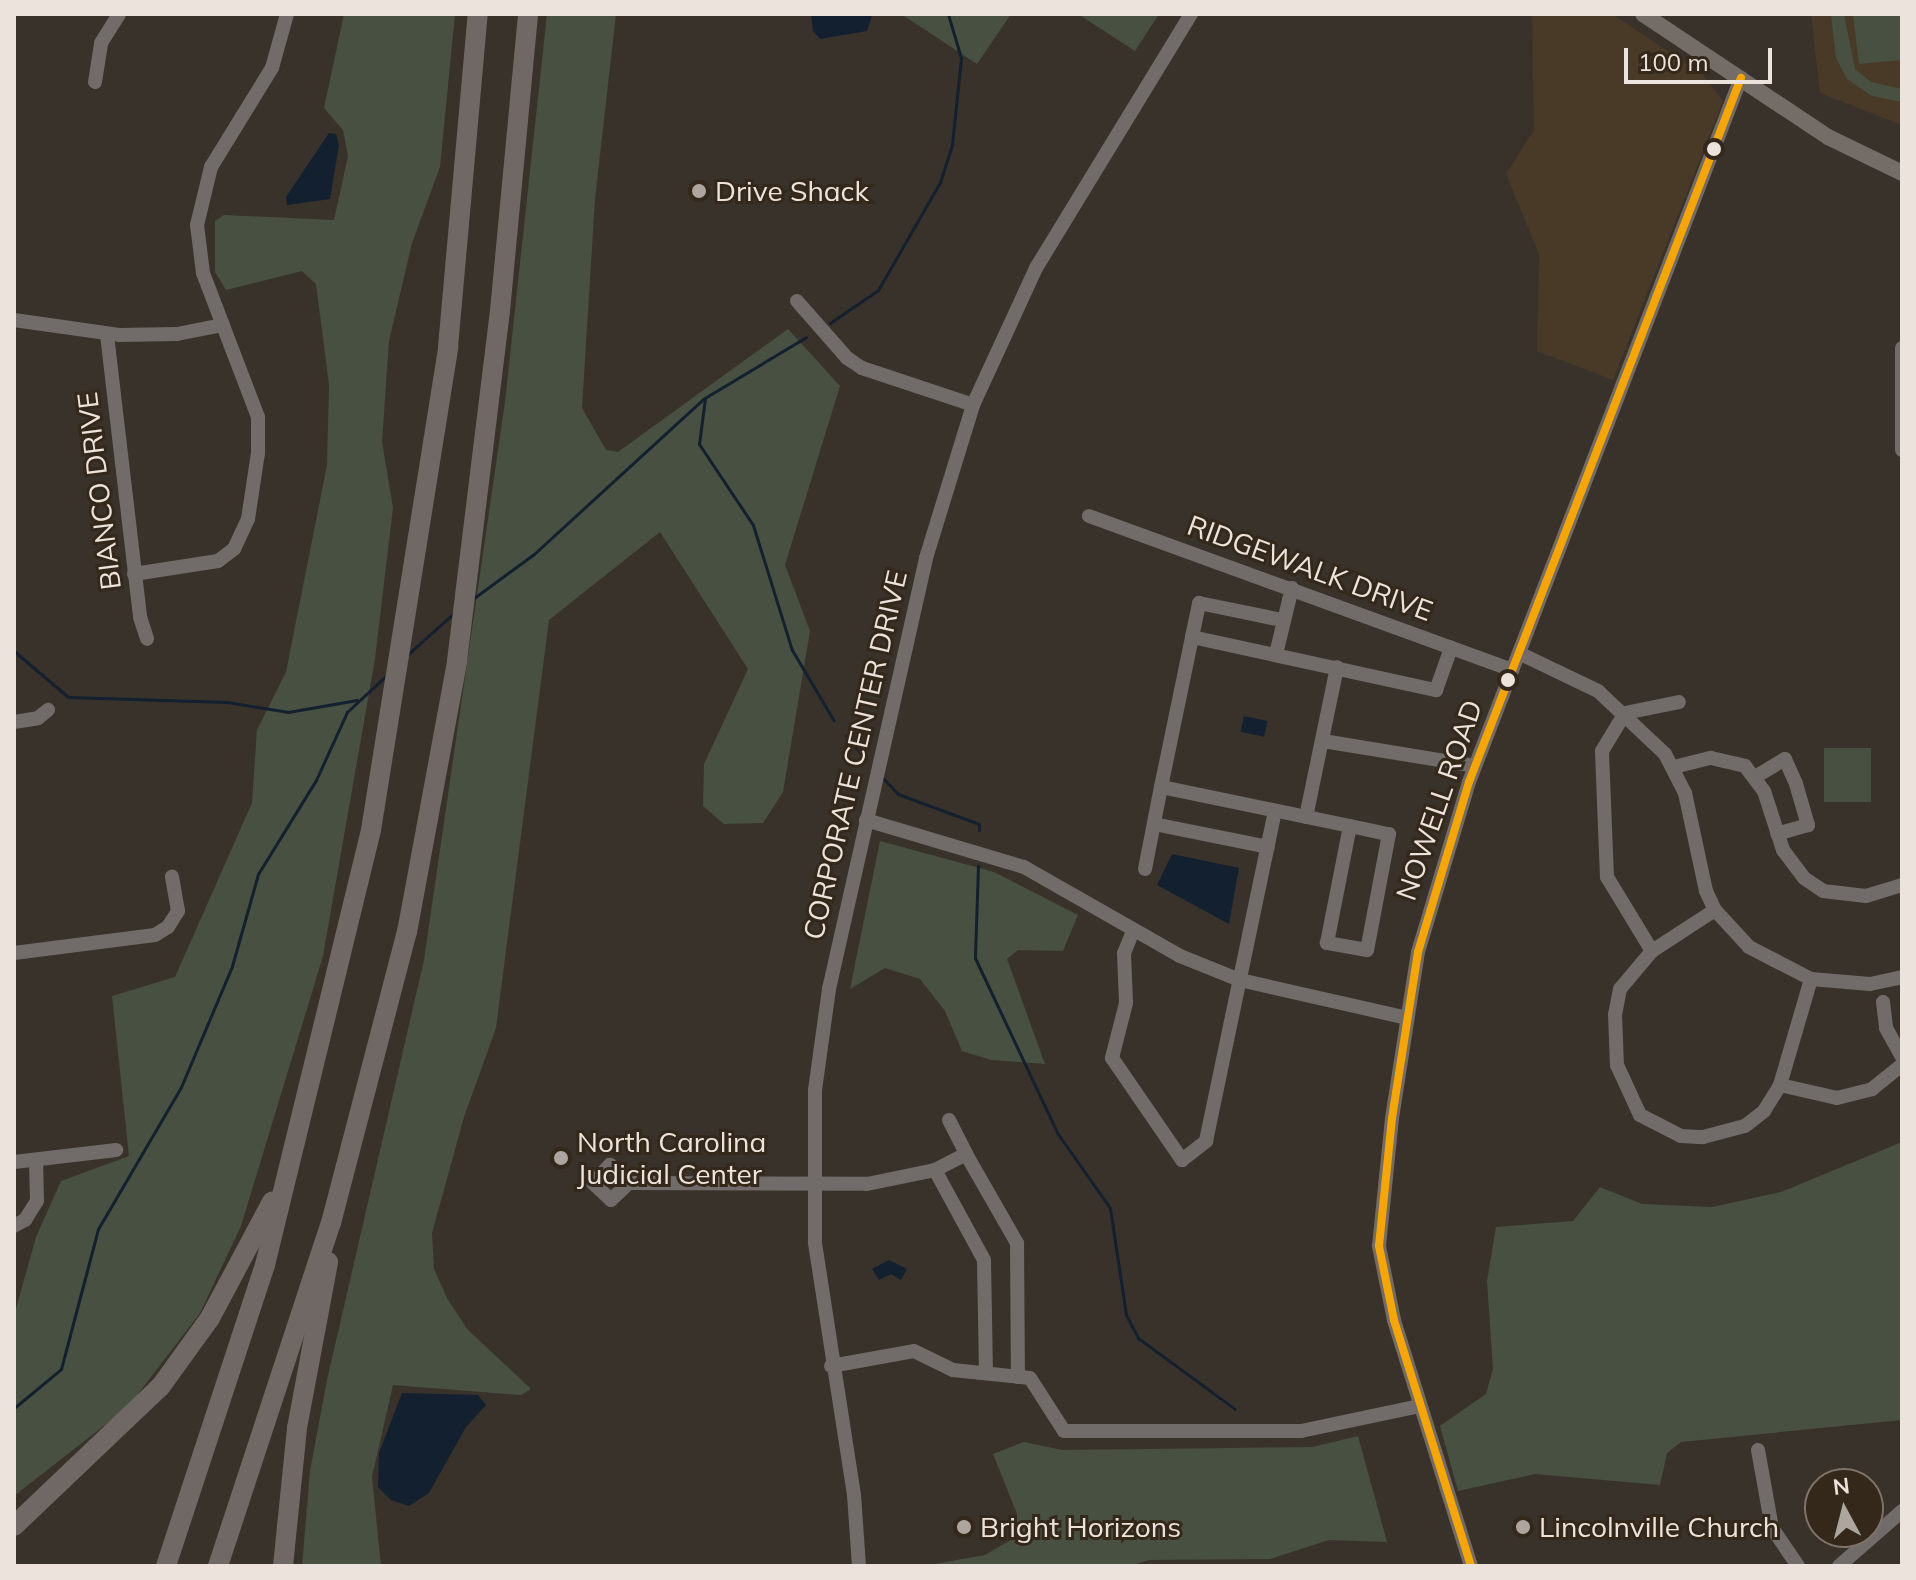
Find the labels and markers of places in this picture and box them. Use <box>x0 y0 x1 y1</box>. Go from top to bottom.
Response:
unlabelled marker <box>1706 141 1722 157</box>
place label: Drive Shack <box>715 174 869 208</box>
marker: Drive Shack <box>690 182 708 200</box>
unlabelled marker <box>1500 672 1516 688</box>
place label: North Carolina Judicial Center <box>577 1125 766 1191</box>
marker: North Carolina Judicial Center <box>552 1149 570 1167</box>
place label: Bright Horizons <box>980 1510 1181 1544</box>
place label: Lincolnville Church <box>1539 1510 1779 1544</box>
marker: Bright Horizons <box>955 1518 973 1536</box>
marker: Lincolnville Church <box>1514 1518 1532 1536</box>

